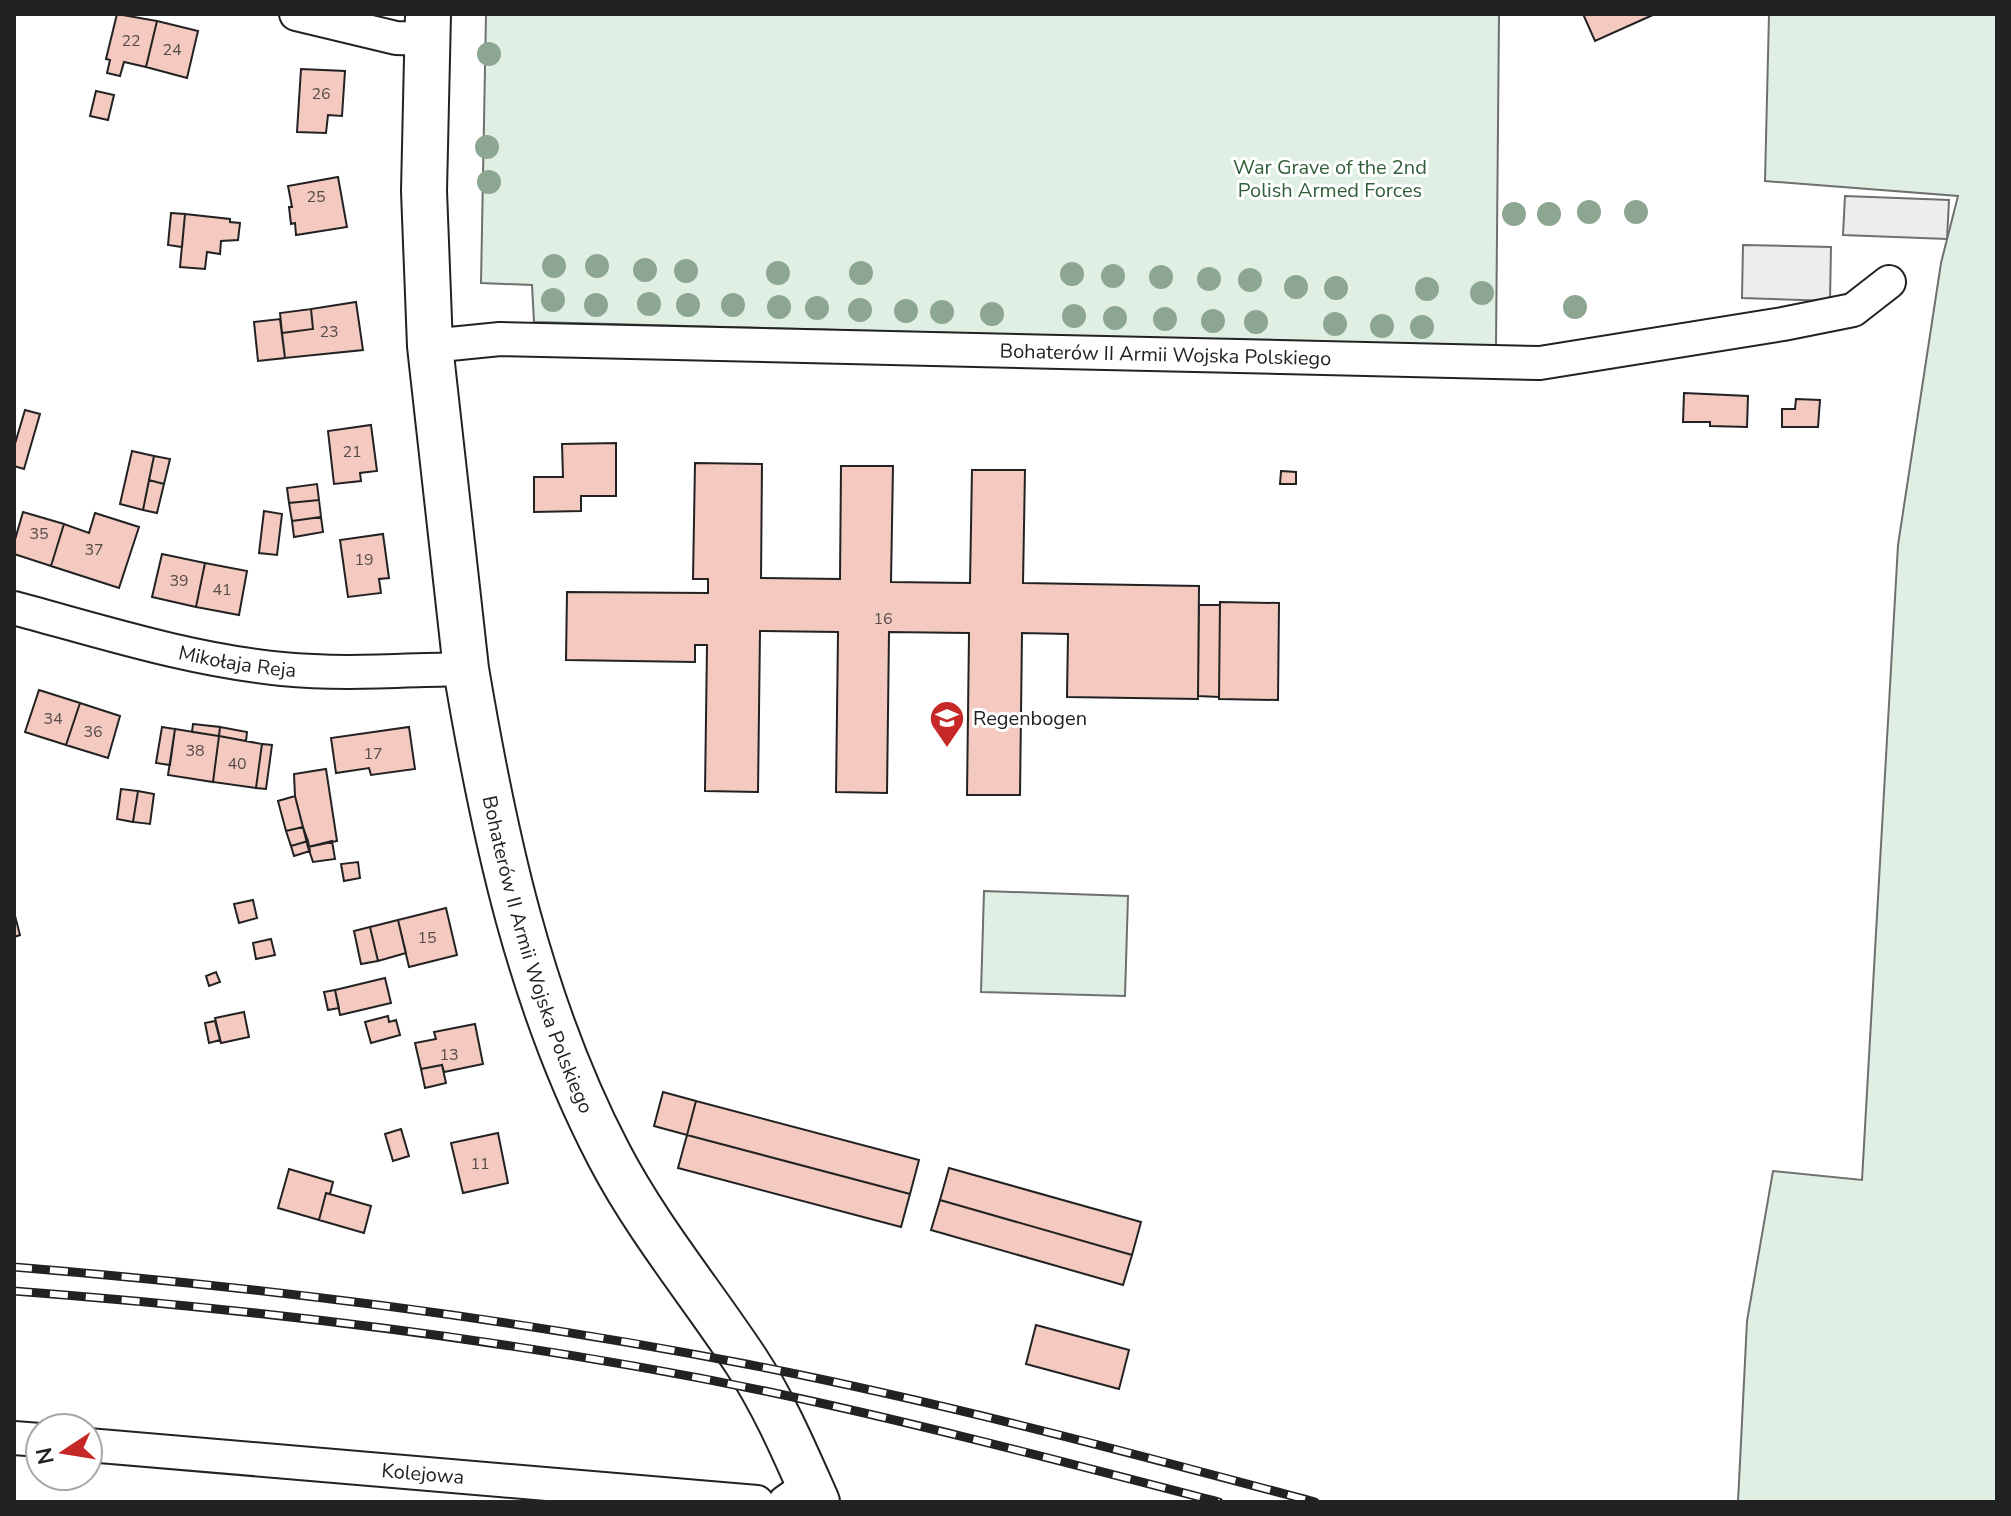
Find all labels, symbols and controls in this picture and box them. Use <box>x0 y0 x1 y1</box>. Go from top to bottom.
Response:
house number: 22 <box>121 30 141 52</box>
house number: 24 <box>162 39 182 61</box>
house number: 26 <box>311 83 331 105</box>
park label: War Grave of the 2nd Polish Armed Forces <box>1233 154 1427 204</box>
house number: 25 <box>306 186 326 208</box>
house number: 23 <box>319 321 339 343</box>
street label: Bohaterów II Armii Wojska Polskiego <box>999 338 1332 372</box>
house number: 21 <box>342 441 362 463</box>
house number: 35 <box>29 523 49 545</box>
house number: 37 <box>84 539 104 561</box>
house number: 19 <box>354 549 374 571</box>
house number: 39 <box>169 570 189 592</box>
house number: 41 <box>212 579 232 601</box>
house number: 16 <box>873 608 893 630</box>
street label: Mikołaja Reja <box>176 639 297 684</box>
school or university icon: Regenbogen <box>928 699 966 749</box>
place label: Regenbogen <box>973 705 1087 732</box>
house number: 34 <box>43 708 63 730</box>
house number: 36 <box>83 721 103 743</box>
house number: 38 <box>185 740 205 762</box>
house number: 17 <box>363 743 383 765</box>
house number: 40 <box>227 753 247 775</box>
street label: Bohaterów II Armii Wojska Polskiego <box>476 793 600 1118</box>
house number: 15 <box>417 927 437 949</box>
house number: 13 <box>439 1044 459 1066</box>
house number: 11 <box>470 1153 490 1175</box>
north arrow <box>24 1412 104 1492</box>
text: N <box>29 1445 62 1467</box>
street label: Kolejowa <box>380 1457 465 1491</box>

